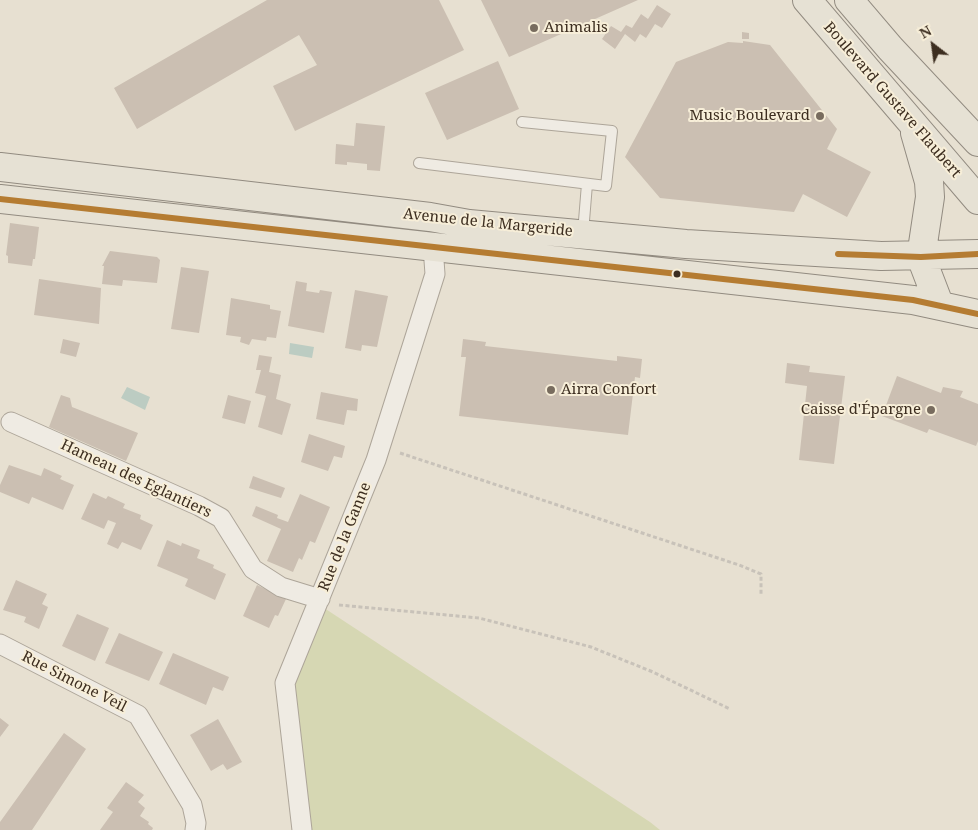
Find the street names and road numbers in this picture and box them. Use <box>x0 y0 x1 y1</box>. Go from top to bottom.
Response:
street label: Boulevard Gustave Flaubert <box>819 18 965 182</box>
street label: Avenue de la Margeride <box>402 205 574 241</box>
street label: Hameau des Eglantiers <box>58 436 214 522</box>
street label: Rue de la Ganne <box>315 480 375 594</box>
street label: Rue Simone Veil <box>19 648 129 716</box>

